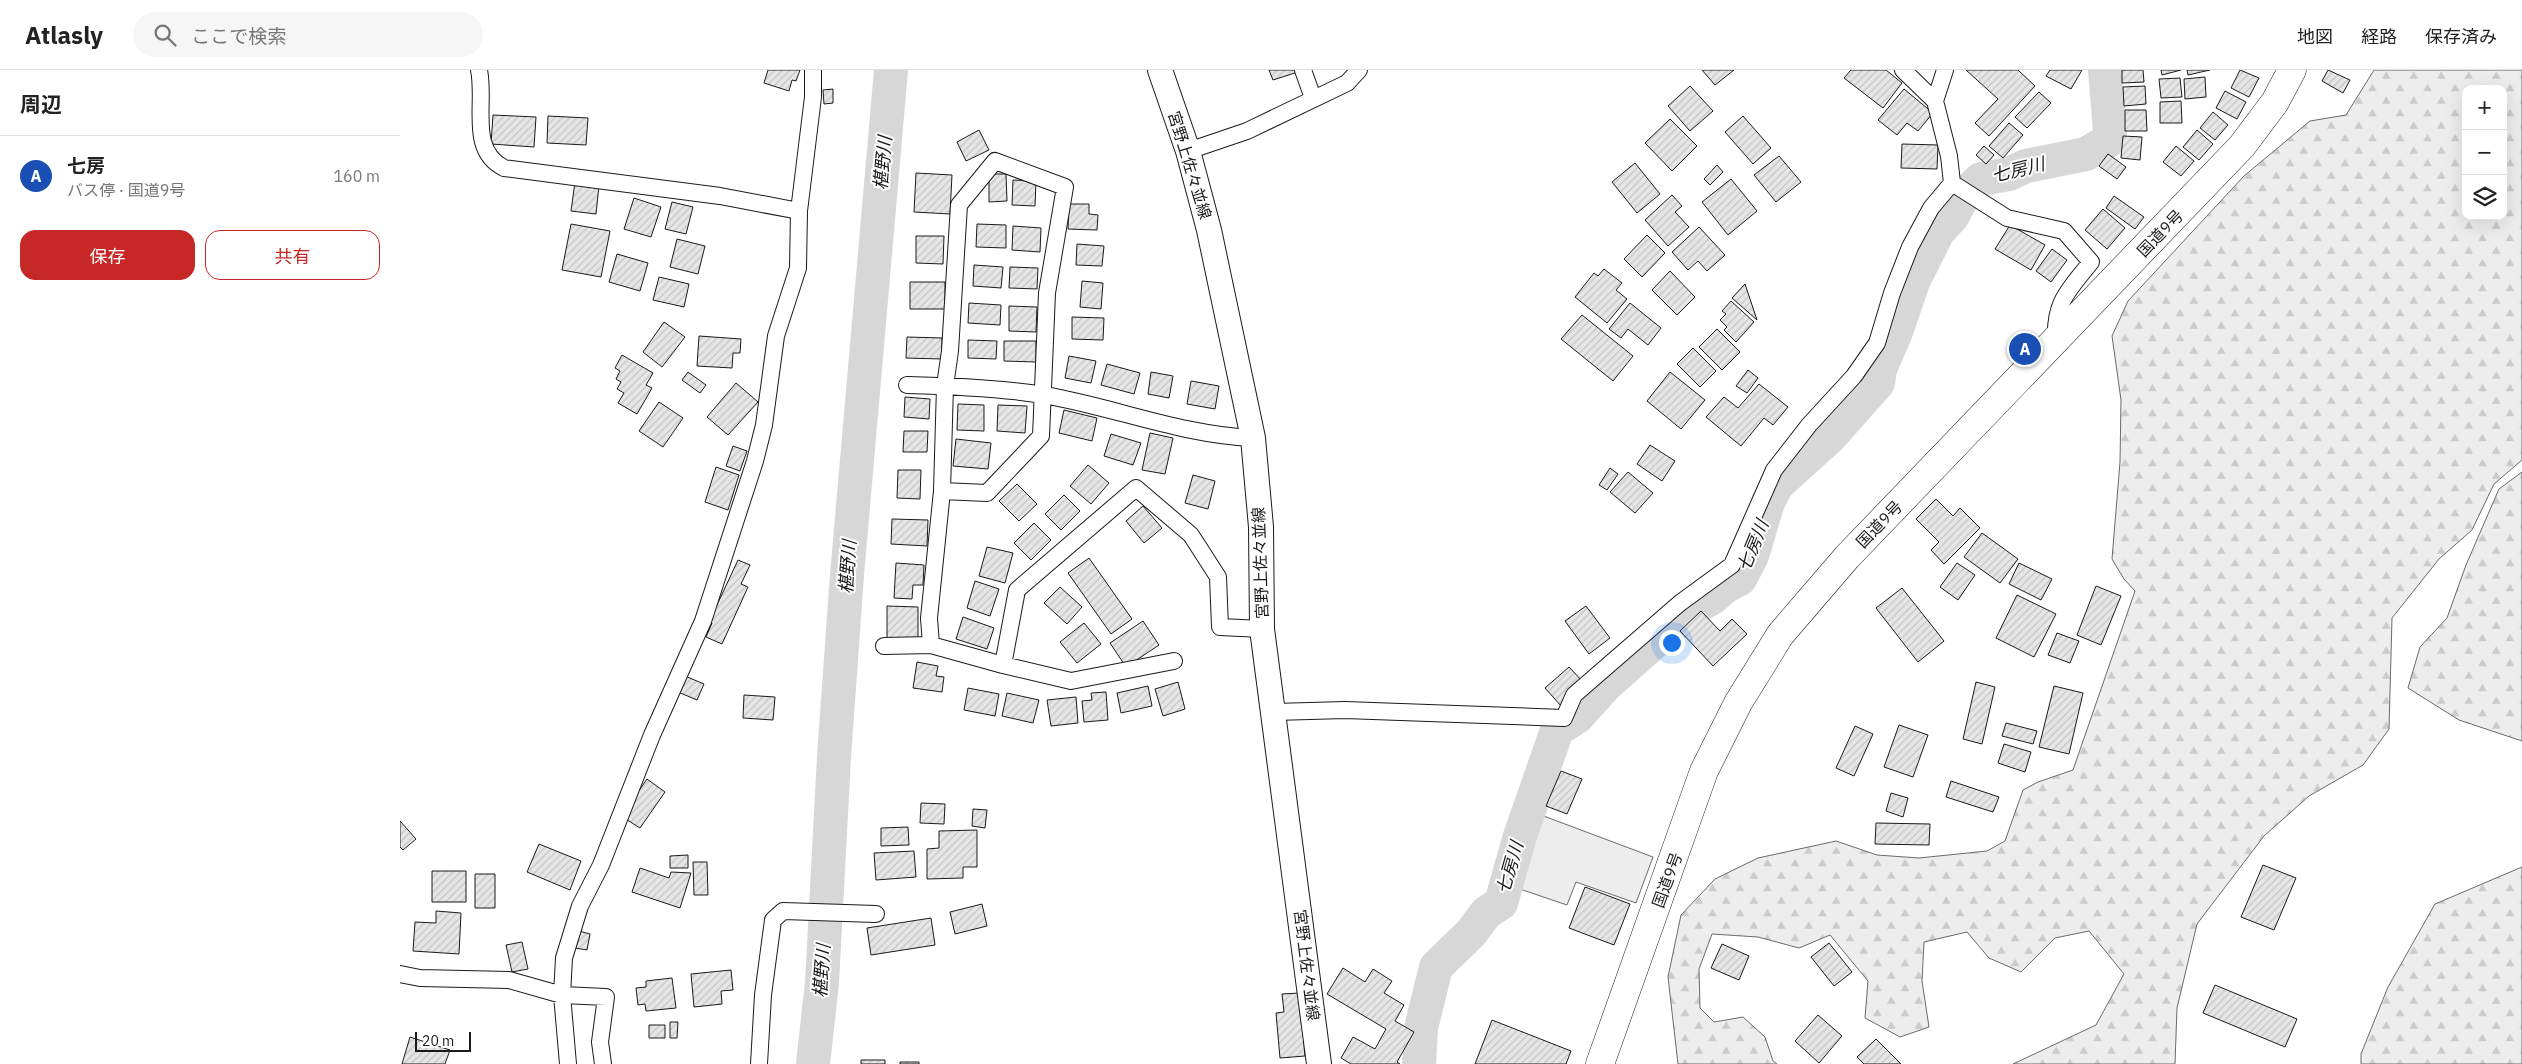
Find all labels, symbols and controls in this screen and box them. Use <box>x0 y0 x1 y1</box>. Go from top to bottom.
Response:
search box <box>133 12 483 57</box>
text: Atlasly <box>25 19 103 51</box>
icon: search <box>151 21 179 49</box>
text: ここで検索 <box>191 24 286 48</box>
text: 地図 <box>2297 25 2333 48</box>
text: 経路 <box>2361 25 2397 48</box>
text: 保存済み <box>2425 25 2497 48</box>
map controls <box>2462 85 2507 220</box>
button: + <box>2462 85 2507 130</box>
text: 周辺 <box>20 90 62 118</box>
street label: 宮野上佐々並線 <box>1164 109 1216 221</box>
button: − <box>2462 130 2507 175</box>
water label: 椹野川 <box>869 133 896 191</box>
water label: 七房川 <box>1989 151 2049 187</box>
text: 七房 <box>67 153 105 177</box>
text: A <box>31 166 41 186</box>
text: 160 m <box>333 166 380 186</box>
button: layers <box>2462 175 2507 220</box>
text: バス停 · 国道9号 <box>67 180 185 200</box>
street label: 国道9号 <box>2133 205 2187 261</box>
button: 保存 <box>20 230 195 280</box>
button: 共有 <box>205 230 380 280</box>
pin: A <box>2009 330 2041 368</box>
street label: 国道9号 <box>1852 496 1906 552</box>
street label: 宮野上佐々並線 <box>1248 507 1272 619</box>
water label: 七房川 <box>1732 515 1774 575</box>
water label: 椹野川 <box>834 537 861 595</box>
your location <box>1659 630 1685 656</box>
water label: 七房川 <box>1491 837 1529 897</box>
street label: 国道9号 <box>1648 850 1686 910</box>
street label: 宮野上佐々並線 <box>1290 908 1324 1022</box>
water label: 椹野川 <box>808 941 835 999</box>
scale bar <box>415 1029 471 1052</box>
text: 20 m <box>422 1032 454 1050</box>

